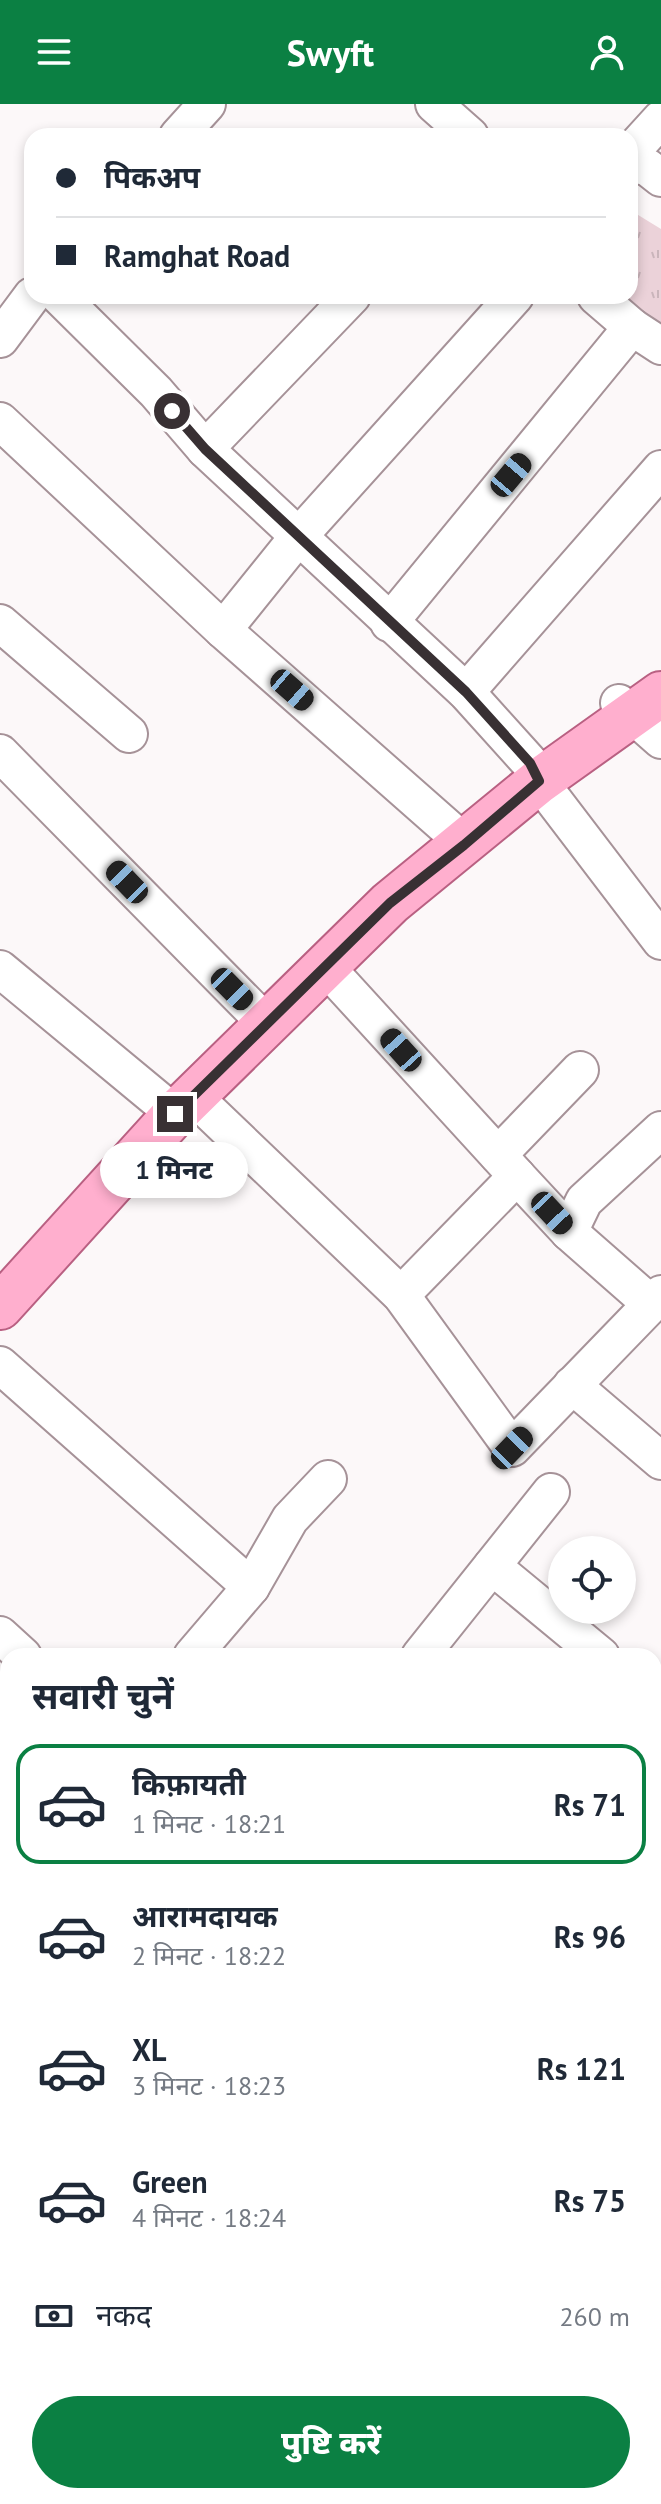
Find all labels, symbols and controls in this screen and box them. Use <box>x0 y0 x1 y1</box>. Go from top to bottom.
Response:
text: Swyft <box>287 29 374 76</box>
icon: menu <box>32 30 76 74</box>
icon: person <box>585 30 629 74</box>
text: पिकअप <box>104 157 200 196</box>
text: Ramghat Road <box>104 236 290 275</box>
route start <box>154 393 190 429</box>
car <box>486 449 536 501</box>
car <box>266 665 318 715</box>
car <box>102 856 152 908</box>
car <box>207 964 257 1014</box>
car <box>376 1024 426 1076</box>
route end <box>157 1096 193 1132</box>
callout: 1 मिनट <box>101 1142 249 1198</box>
text: 1 मिनट <box>135 1153 213 1186</box>
car <box>527 1187 577 1239</box>
car <box>487 1422 537 1474</box>
map controls <box>548 1536 636 1624</box>
button: locate <box>548 1536 636 1624</box>
text: सवारी चुनें <box>32 1672 174 1719</box>
text: किफ़ायती <box>132 1764 246 1803</box>
icon: car <box>36 1768 108 1840</box>
text: Rs 71 <box>554 1785 626 1824</box>
text: 1 मिनट · 18:21 <box>132 1807 286 1840</box>
text: आरामदायक <box>132 1896 278 1935</box>
icon: car <box>36 1900 108 1972</box>
text: Rs 96 <box>554 1917 626 1956</box>
text: 2 मिनट · 18:22 <box>132 1939 286 1972</box>
text: XL <box>132 2030 166 2069</box>
icon: car <box>36 2032 108 2104</box>
text: Rs 121 <box>537 2049 626 2088</box>
text: 3 मिनट · 18:23 <box>132 2069 286 2102</box>
text: Green <box>132 2162 207 2201</box>
icon: car <box>36 2164 108 2236</box>
text: Rs 75 <box>554 2181 626 2220</box>
text: 4 मिनट · 18:24 <box>132 2201 286 2234</box>
icon: cash <box>32 2294 76 2338</box>
text: नकद <box>96 2295 152 2334</box>
text: 260 m <box>559 2300 630 2333</box>
button: पुष्टि करें <box>32 2396 630 2488</box>

